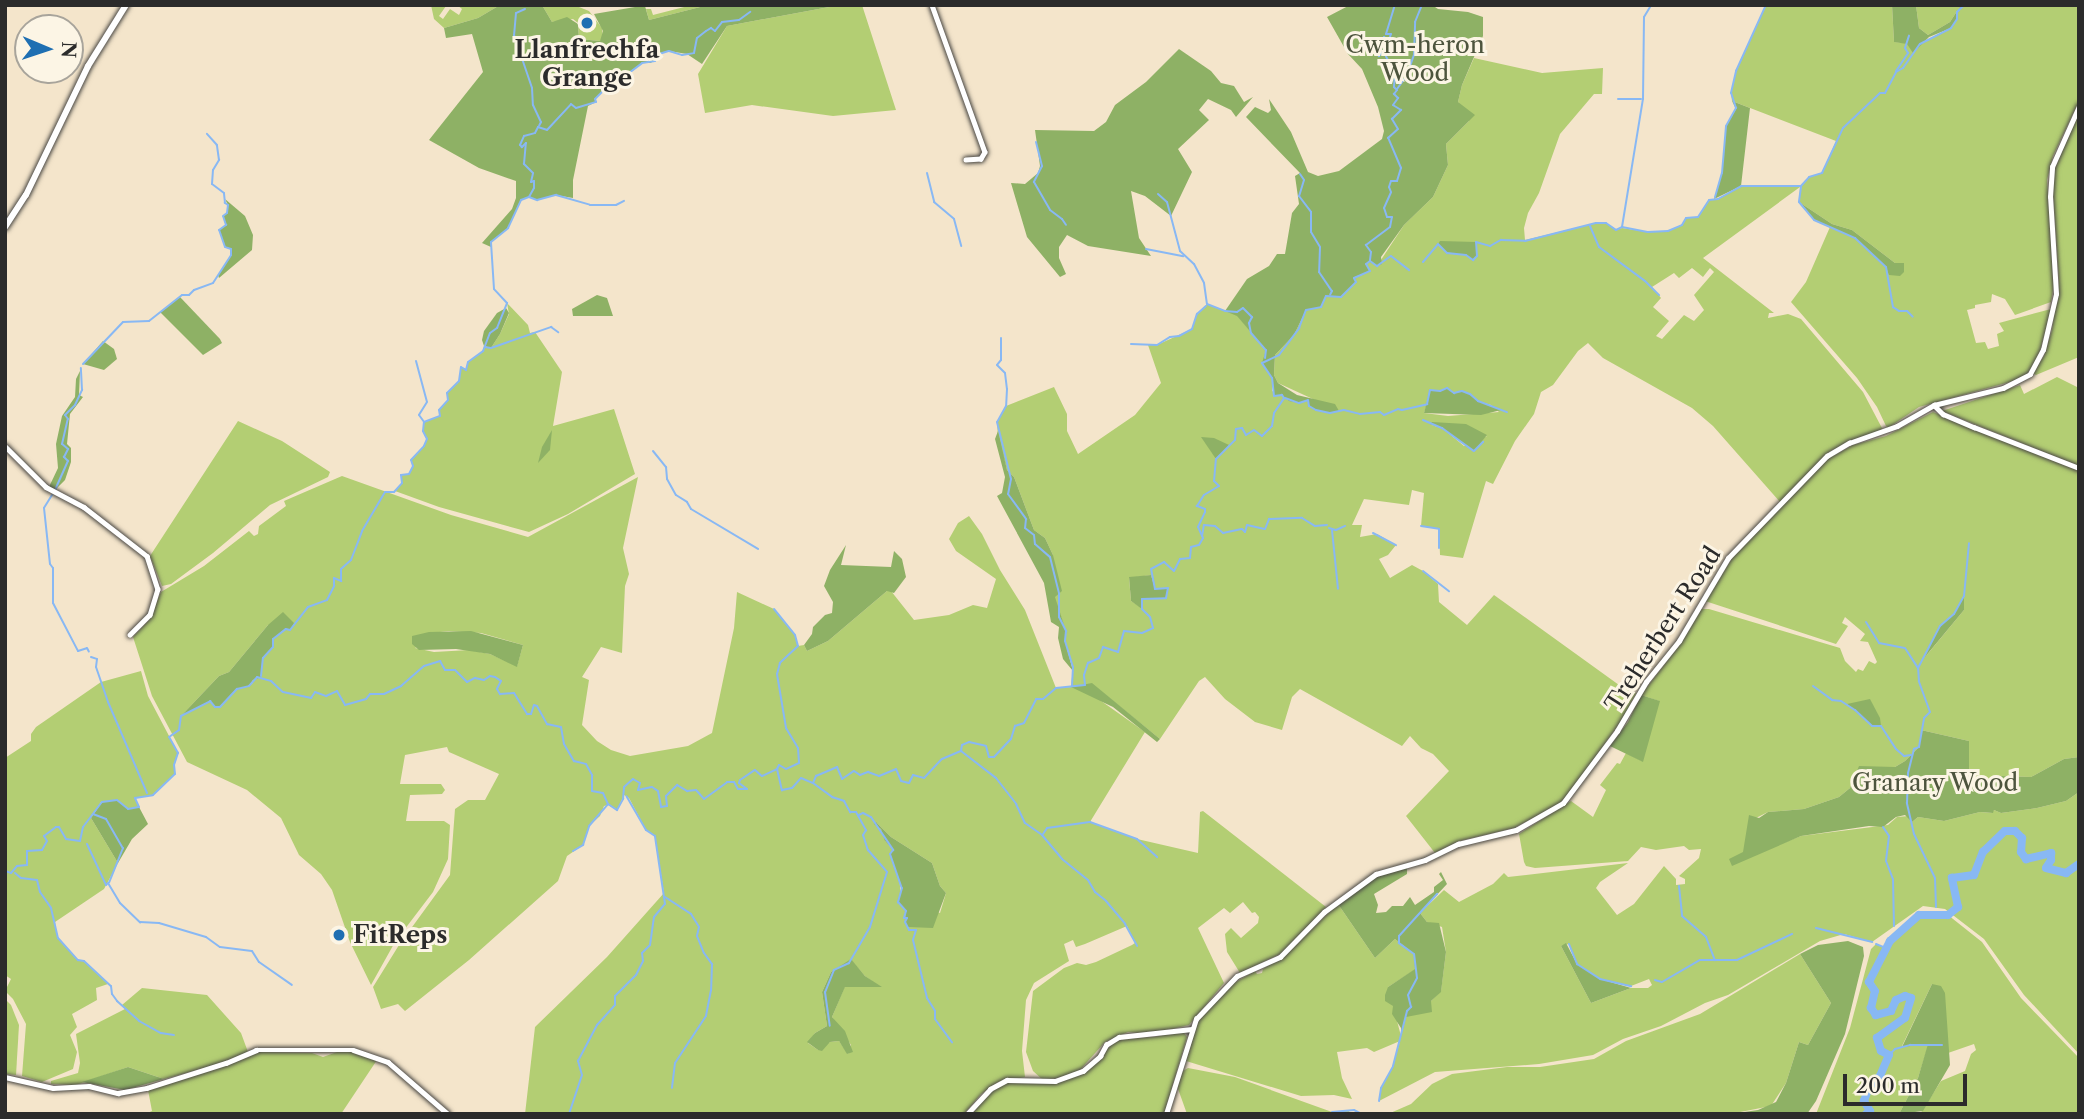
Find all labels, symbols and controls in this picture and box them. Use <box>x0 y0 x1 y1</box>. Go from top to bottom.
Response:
marker: Llanfrechfa Grange <box>577 13 597 33</box>
north arrow <box>14 14 84 84</box>
park label: Cwm-heron Wood <box>1345 31 1485 87</box>
place label: Llanfrechfa Grange <box>515 36 659 92</box>
text: N <box>57 41 80 58</box>
street label: Treherbert Road <box>1599 541 1727 717</box>
park label: Granary Wood <box>1851 769 2019 797</box>
place label: FitReps <box>353 921 447 949</box>
marker: FitReps <box>331 927 347 943</box>
scale bar <box>1846 1060 1970 1104</box>
text: 200 m <box>1856 1073 1920 1098</box>

